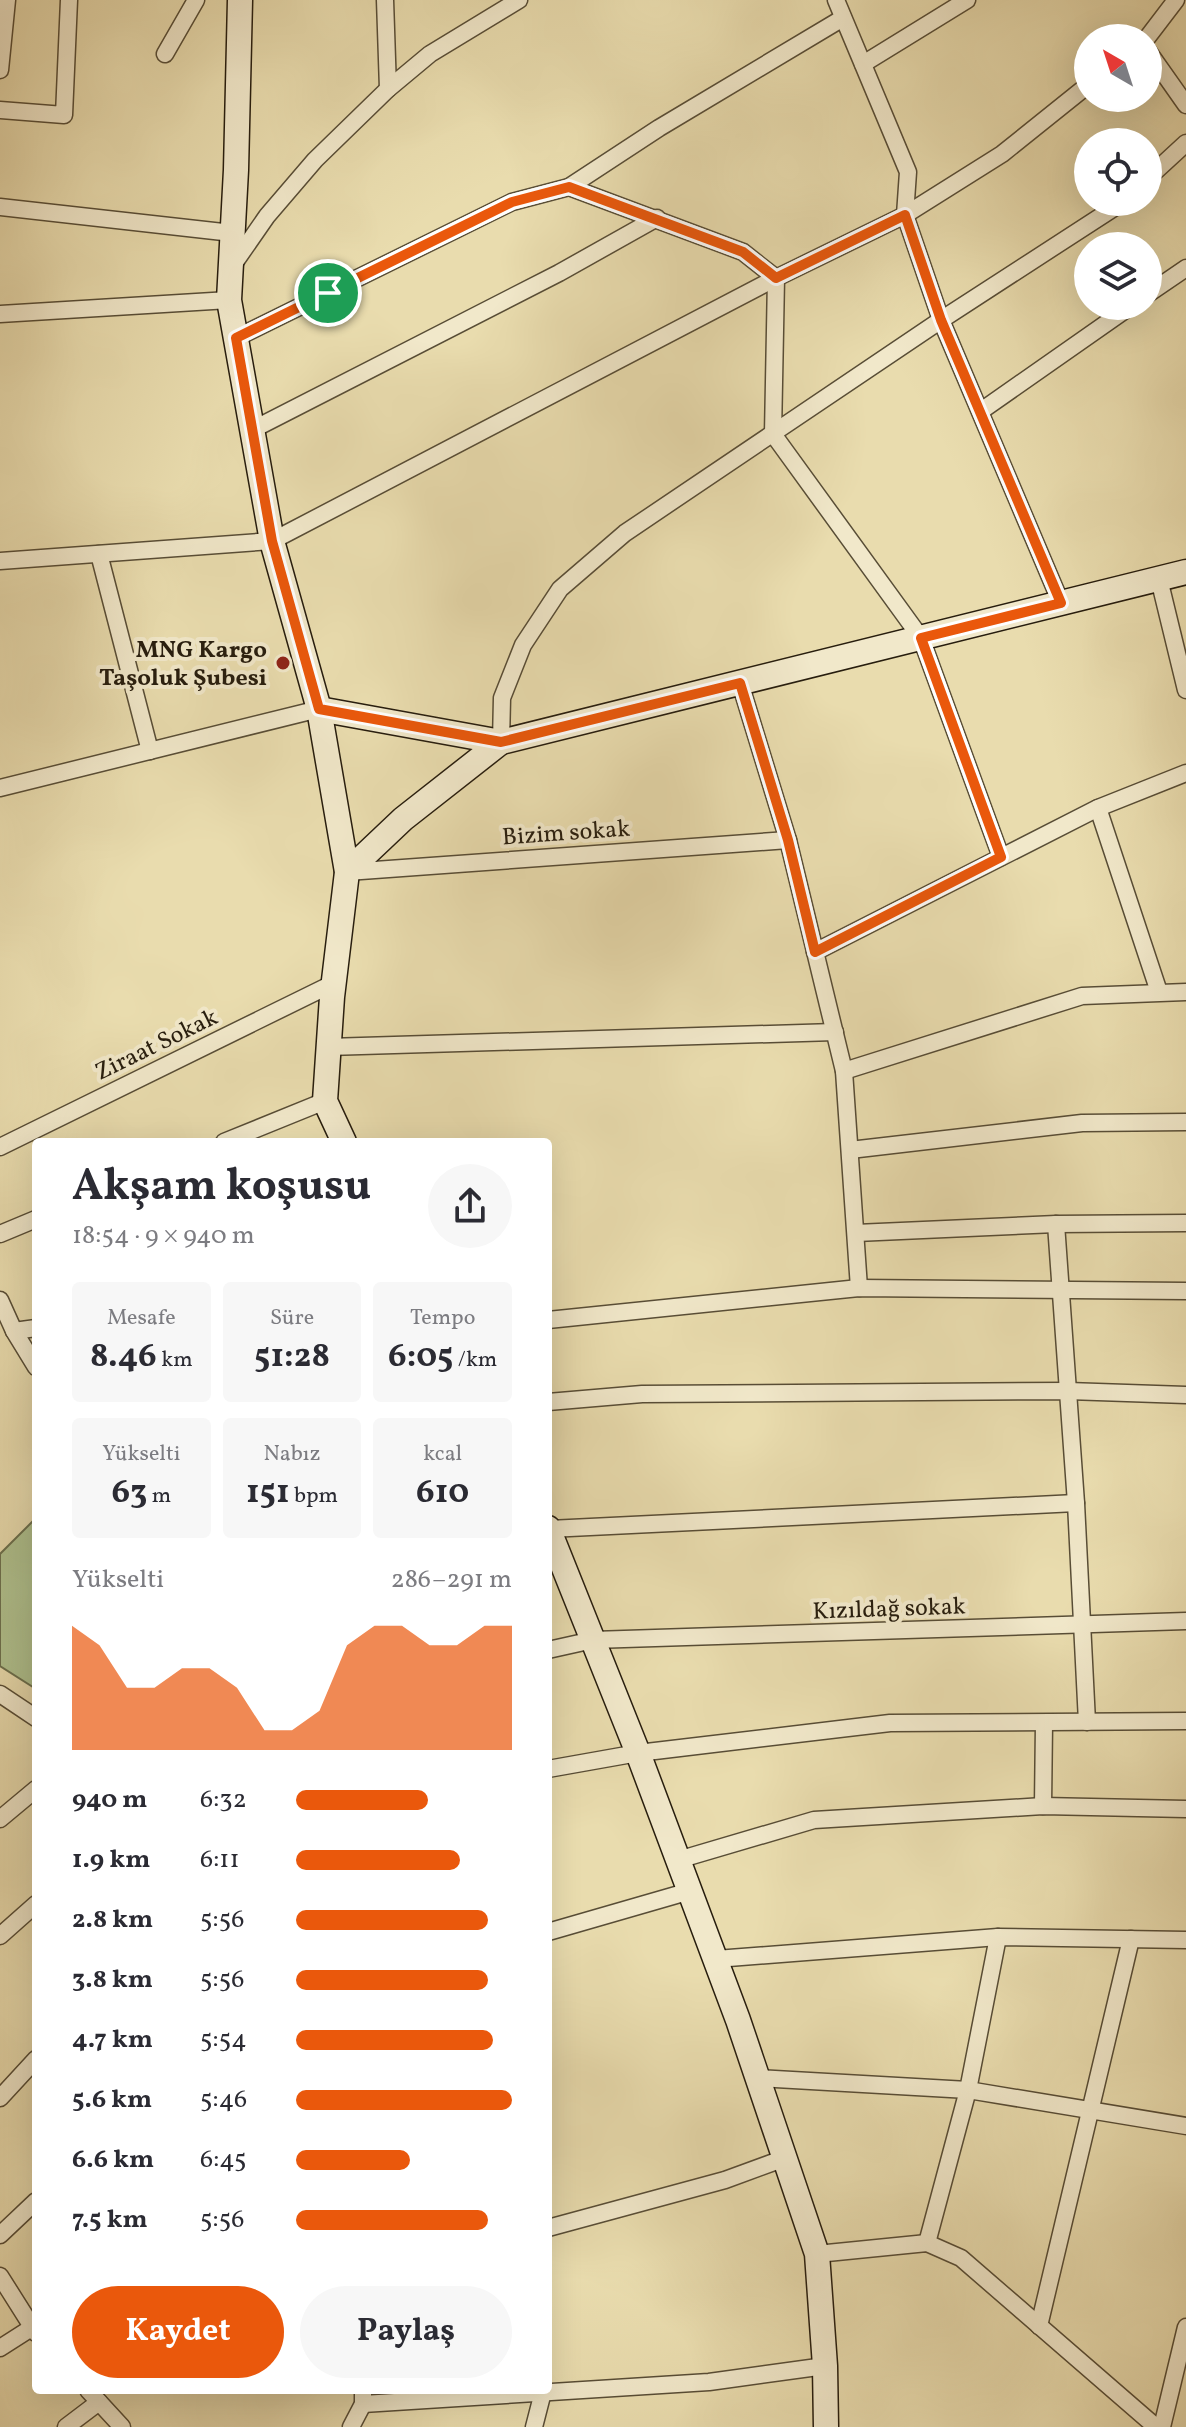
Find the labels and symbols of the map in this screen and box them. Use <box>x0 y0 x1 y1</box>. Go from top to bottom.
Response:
north arrow <box>1074 24 1162 112</box>
pin <box>294 259 362 327</box>
place label: MNG Kargo Taşoluk Şubesi <box>99 634 267 696</box>
marker: MNG Kargo Taşoluk Şubesi <box>274 654 292 672</box>
street label: Bizim sokak <box>501 813 631 855</box>
street label: Ziraat Sokak <box>90 1001 224 1090</box>
street label: Kızıldağ sokak <box>812 1590 966 1630</box>

